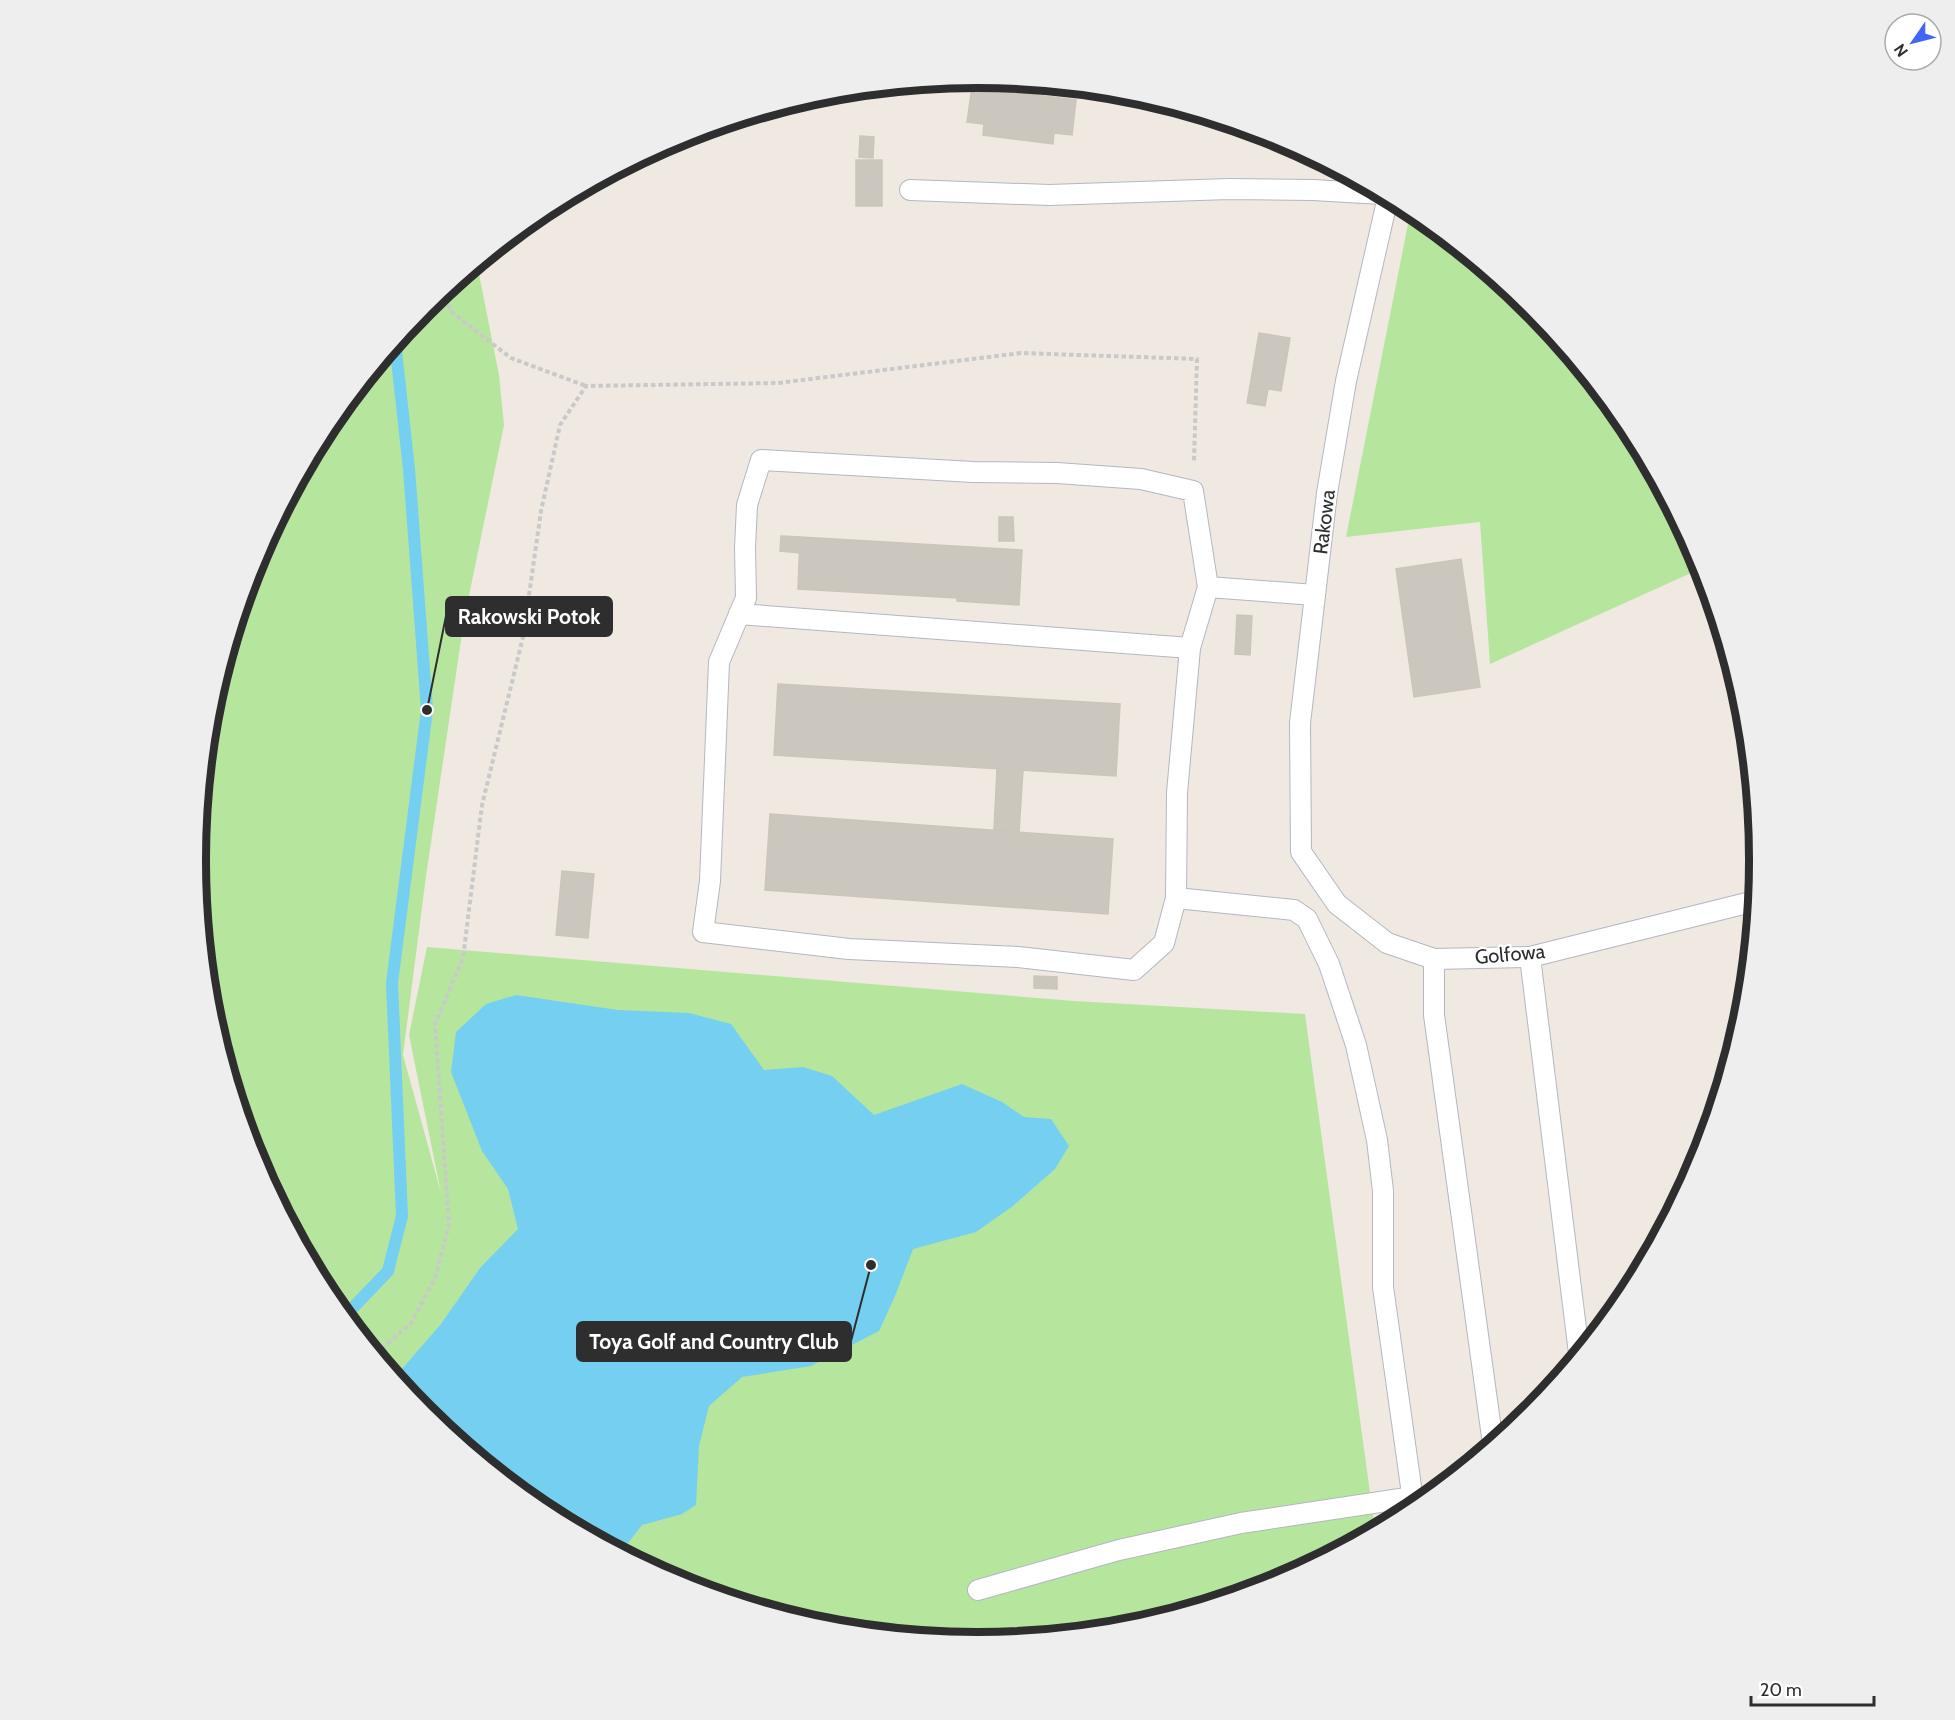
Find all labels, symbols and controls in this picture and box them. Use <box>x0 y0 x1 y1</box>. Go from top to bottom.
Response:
north arrow <box>1883 12 1943 72</box>
text: N <box>1890 40 1912 60</box>
street label: Rakowa <box>1308 488 1340 556</box>
callout: Rakowski Potok <box>446 597 612 636</box>
text: Rakowski Potok <box>458 604 601 629</box>
street label: Golfowa <box>1474 939 1547 969</box>
callout: Toya Golf and Country Club <box>577 1322 851 1361</box>
text: Toya Golf and Country Club <box>589 1329 839 1354</box>
scale bar <box>1751 1669 1874 1707</box>
text: 20 m <box>1760 1679 1802 1701</box>

